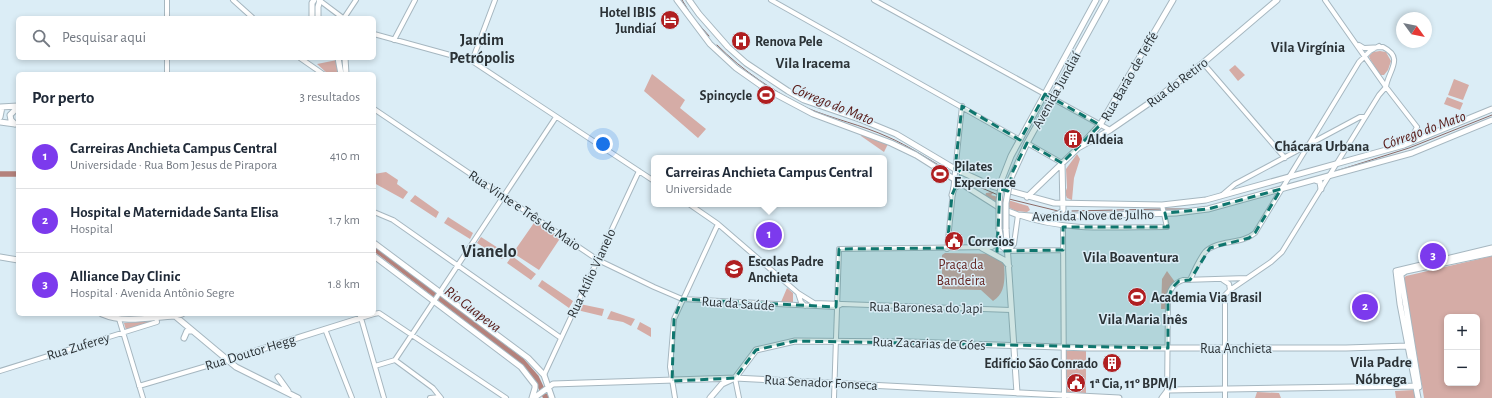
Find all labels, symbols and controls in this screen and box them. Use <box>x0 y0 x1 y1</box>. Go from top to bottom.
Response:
place label: Hotel IBIS Jundiaí <box>599 6 656 36</box>
hotel icon: Hotel IBIS Jundiaí <box>659 9 681 31</box>
north arrow <box>1396 12 1432 48</box>
search box <box>16 16 376 60</box>
icon: search <box>30 27 52 49</box>
text: Pesquisar aqui <box>62 30 146 45</box>
hospital icon: Renova Pele <box>730 30 752 52</box>
street label: Rua Barão de Teffé <box>1099 30 1161 123</box>
district label: Jardim Petrópolis <box>449 32 515 66</box>
place label: Renova Pele <box>755 35 823 49</box>
district label: Vila Virgínia <box>1271 40 1345 55</box>
street label: Avenida Jundiaí <box>1030 49 1084 131</box>
street label: Rua do Retiro <box>1144 55 1211 110</box>
district label: Vila Iracema <box>776 56 850 71</box>
water label: Córrego do Mato <box>790 81 876 128</box>
sports icon: Spincycle <box>755 84 777 106</box>
text: Por perto <box>32 89 95 106</box>
place label: Spincycle <box>700 89 752 103</box>
text: 3 resultados <box>300 91 360 104</box>
water label: Córrego do Mato <box>1381 109 1468 152</box>
building icon: Aldeia <box>1062 128 1084 150</box>
place label: Aldeia <box>1087 133 1124 147</box>
your location <box>593 134 613 154</box>
district label: Chácara Urbana <box>1275 139 1369 154</box>
text: Carreiras Anchieta Campus Central <box>70 141 277 156</box>
text: 1 <box>43 150 47 163</box>
text: 410 m <box>330 150 360 163</box>
popup <box>651 155 887 207</box>
text: Universidade · Rua Bom Jesus de Pirapora <box>70 159 277 172</box>
place label: Pilates Experience <box>954 160 1016 190</box>
sports icon: Pilates Experience <box>929 163 951 185</box>
text: Carreiras Anchieta Campus Central <box>665 165 873 180</box>
street label: Rua Vinte e Três de Maio <box>466 168 583 254</box>
text: Universidade <box>665 183 732 196</box>
text: Hospital e Maternidade Santa Elisa <box>70 205 279 220</box>
street label: Avenida Nove de Julho <box>1032 208 1154 224</box>
text: 2 <box>42 214 48 227</box>
text: 1.7 km <box>329 214 360 227</box>
pin: 1 <box>756 220 782 250</box>
text: Hospital <box>70 223 113 236</box>
street label: Rua Atílio Vianelo <box>565 227 619 320</box>
public building icon: Correios <box>943 230 965 252</box>
place label: Correios <box>968 235 1014 249</box>
pin: 3 <box>1420 241 1446 271</box>
district label: Vianelo <box>461 243 517 261</box>
district label: Vila Boaventura <box>1083 250 1179 265</box>
place label: Escolas Padre Anchieta <box>748 255 824 285</box>
school or university icon: Escolas Padre Anchieta <box>723 258 745 280</box>
park label: Praça da Bandeira <box>936 258 986 288</box>
text: Alliance Day Clinic <box>70 269 180 284</box>
text: 3 <box>42 278 48 291</box>
text: 1.8 km <box>328 278 360 291</box>
water label: Rio Guapeva <box>442 283 504 335</box>
sports icon: Academia Via Brasil <box>1126 286 1148 308</box>
text: Hospital · Avenida Antônio Segre <box>70 287 234 300</box>
place label: Academia Via Brasil <box>1151 291 1262 305</box>
pin: 2 <box>1352 292 1378 322</box>
street label: Rua da Saúde <box>701 294 775 314</box>
street label: Rua Baronesa do Japi <box>869 300 983 316</box>
district label: Vila Maria Inês <box>1099 312 1188 327</box>
map controls <box>1444 314 1480 386</box>
button: + <box>1444 314 1480 350</box>
street label: Rua Zuferey <box>45 331 111 363</box>
street label: Rua Doutor Hegg <box>204 333 297 373</box>
street label: Rua Zacarias de Góes <box>872 335 986 353</box>
street label: Rua Anchieta <box>1200 342 1273 356</box>
button: − <box>1444 350 1480 386</box>
building icon: Edifício São Conrado <box>1101 352 1123 374</box>
district label: Vila Padre Nóbrega <box>1350 355 1412 387</box>
place label: Edifício São Conrado <box>984 357 1098 371</box>
public building icon: 1ª Cia, 11º BPM/I <box>1065 372 1087 394</box>
street label: Rua Senador Fonseca <box>764 373 879 393</box>
place label: 1ª Cia, 11º BPM/I <box>1090 377 1177 391</box>

